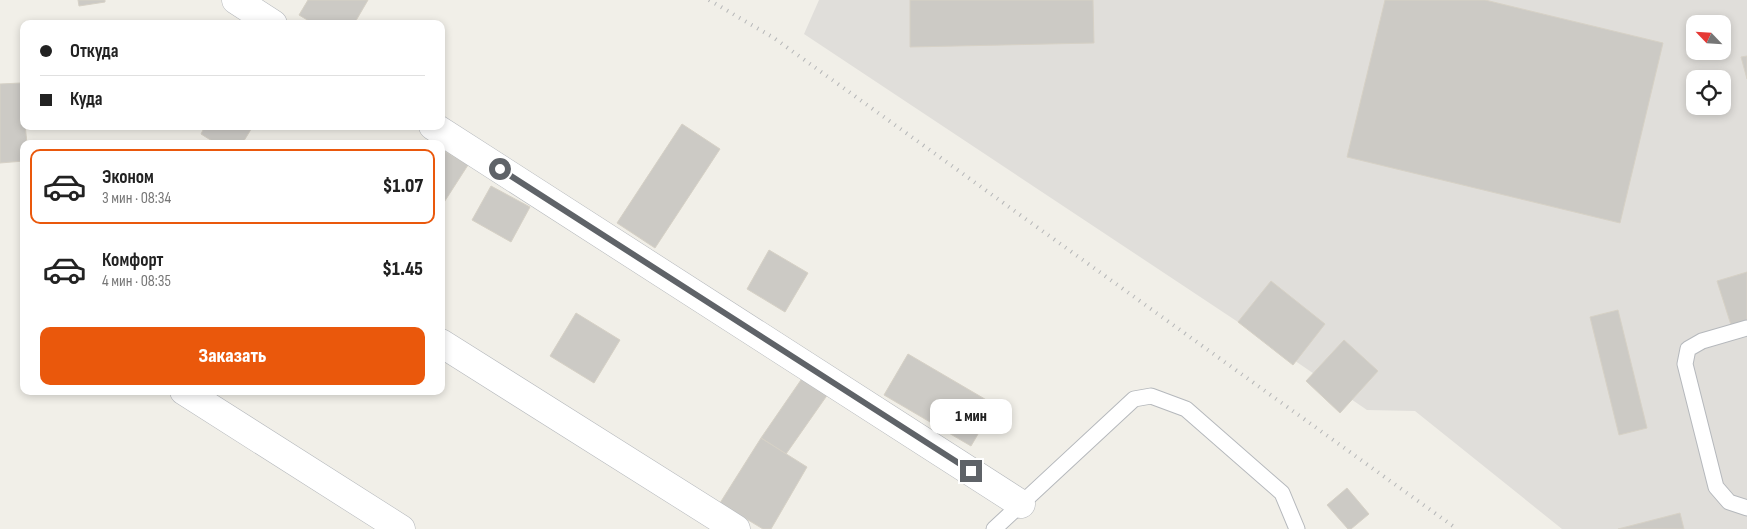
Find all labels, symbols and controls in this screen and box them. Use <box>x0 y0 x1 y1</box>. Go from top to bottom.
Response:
north arrow <box>1686 15 1731 60</box>
map controls <box>1686 15 1731 115</box>
text: Откуда <box>70 40 119 63</box>
button: locate <box>1686 70 1731 115</box>
text: Куда <box>70 88 103 111</box>
route start <box>489 158 511 180</box>
icon: car <box>42 164 87 209</box>
text: Эконом <box>102 166 154 189</box>
text: $1.07 <box>383 175 423 198</box>
text: 3 мин · 08:34 <box>102 189 171 208</box>
icon: car <box>42 247 87 292</box>
text: Комфорт <box>102 249 164 272</box>
text: $1.45 <box>382 258 423 281</box>
text: 4 мин · 08:35 <box>102 272 171 291</box>
button: Заказать <box>40 327 425 385</box>
callout: 1 мин <box>930 398 1012 434</box>
text: 1 мин <box>955 407 987 426</box>
route end <box>960 460 982 482</box>

